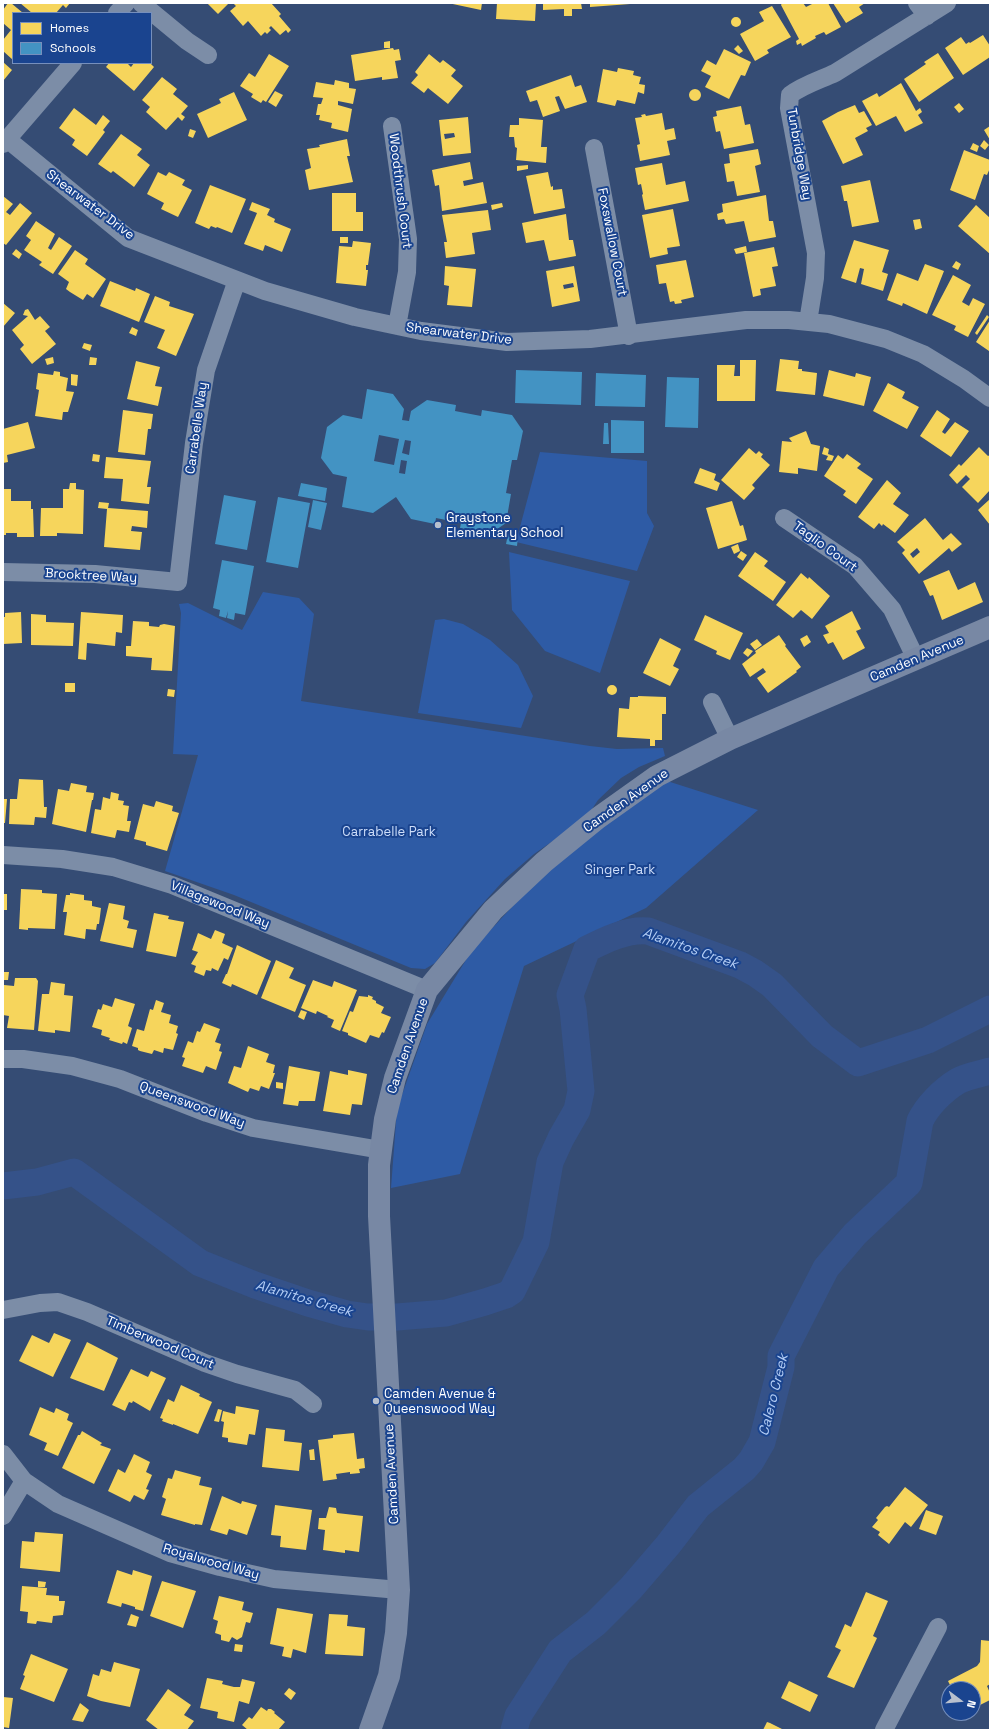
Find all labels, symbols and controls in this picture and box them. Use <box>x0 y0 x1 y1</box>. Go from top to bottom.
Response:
legend <box>12 12 152 64</box>
text: Homes <box>50 20 89 36</box>
text: Schools <box>50 40 96 56</box>
street label: Tunbridge Way <box>783 107 815 201</box>
street label: Woodthrush Court <box>385 133 415 249</box>
street label: Shearwater Drive <box>43 167 137 243</box>
street label: Foxswallow Court <box>594 187 630 297</box>
street label: Shearwater Drive <box>405 320 513 348</box>
street label: Carrabelle Way <box>183 381 211 475</box>
place label: Graystone Elementary School <box>446 510 563 541</box>
street label: Taglio Court <box>790 519 860 575</box>
marker: Graystone Elementary School <box>433 520 443 530</box>
street label: Brooktree Way <box>45 566 137 586</box>
street label: Camden Avenue <box>868 632 966 686</box>
street label: Camden Avenue <box>580 766 672 836</box>
park label: Carrabelle Park <box>342 824 436 840</box>
park label: Singer Park <box>585 862 655 878</box>
street label: Villagewood Way <box>168 878 272 932</box>
water label: Alamitos Creek <box>640 925 740 973</box>
street label: Camden Avenue <box>384 996 432 1096</box>
street label: Queenswood Way <box>137 1079 247 1131</box>
water label: Alamitos Creek <box>254 1277 354 1321</box>
street label: Timberwood Court <box>103 1313 217 1373</box>
water label: Calero Creek <box>756 1352 792 1438</box>
place label: Camden Avenue & Queenswood Way <box>384 1386 495 1417</box>
marker: Camden Avenue & Queenswood Way <box>371 1396 381 1406</box>
street label: Camden Avenue <box>382 1424 402 1524</box>
street label: Royalwood Way <box>161 1541 261 1583</box>
north arrow <box>941 1681 981 1721</box>
text: N <box>964 1699 979 1710</box>

